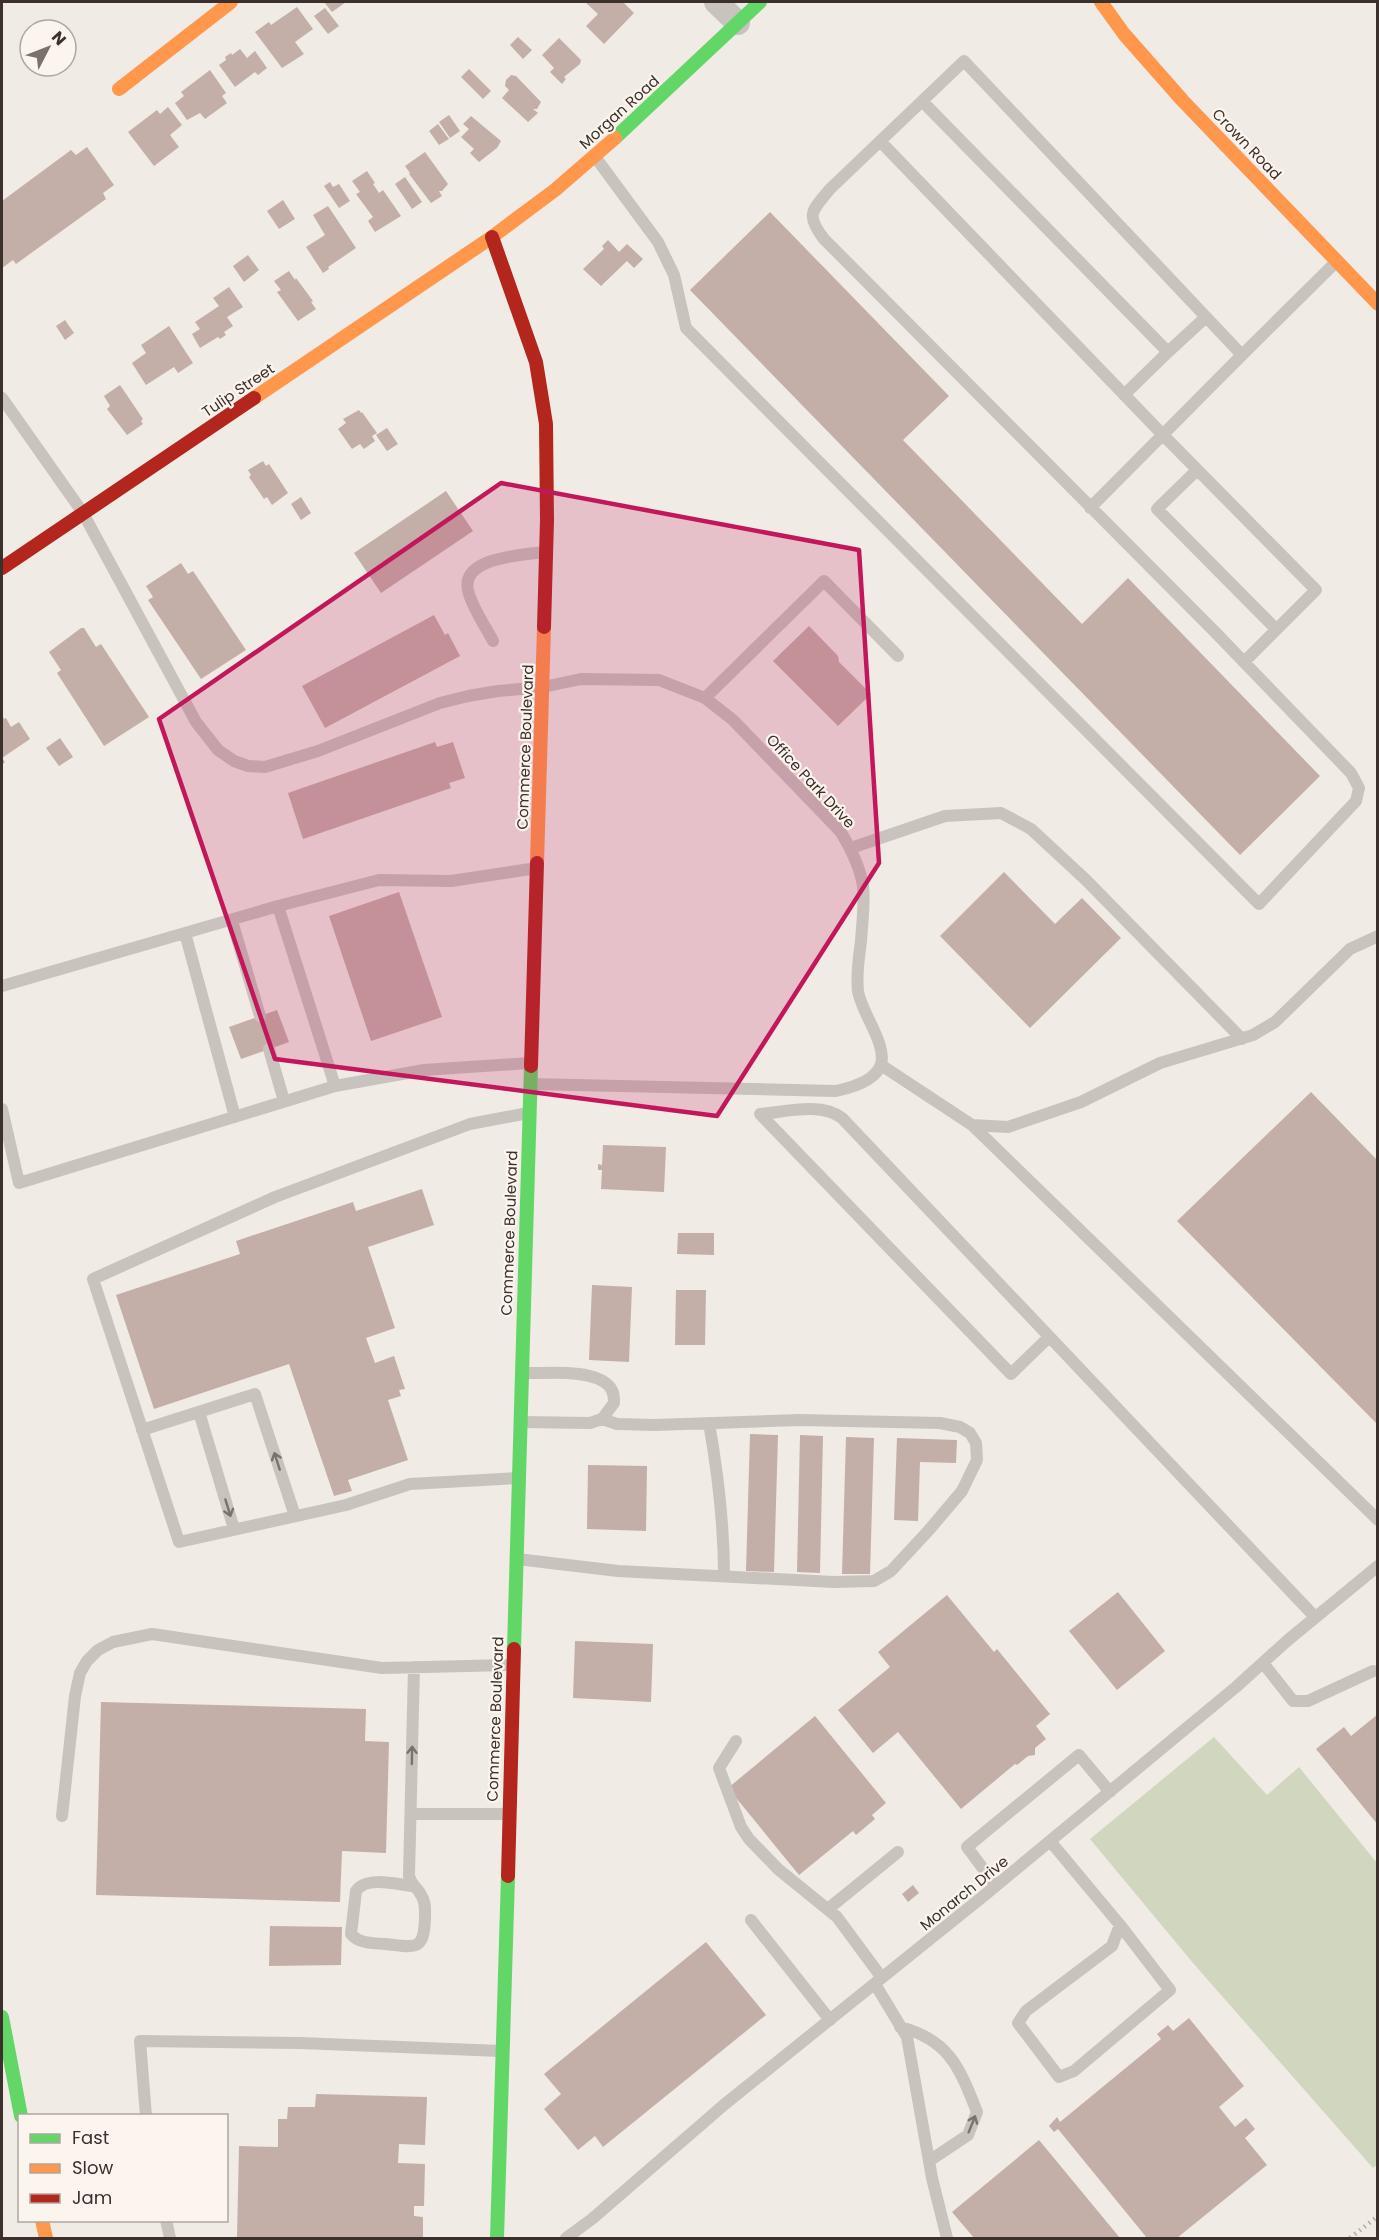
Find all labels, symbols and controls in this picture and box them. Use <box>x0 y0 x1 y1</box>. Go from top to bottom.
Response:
north arrow <box>18 18 78 78</box>
text: N <box>46 26 71 50</box>
street label: Morgan Road <box>574 70 664 154</box>
street label: Crown Road <box>1208 104 1286 184</box>
street label: Tulip Street <box>198 358 278 422</box>
street label: Commerce Boulevard <box>512 664 538 830</box>
street label: Office Park Drive <box>762 729 860 833</box>
street label: Commerce Boulevard <box>496 1150 522 1316</box>
one-way arrow <box>271 1452 282 1471</box>
one-way arrow <box>223 1498 234 1517</box>
street label: Commerce Boulevard <box>482 1636 508 1802</box>
one-way arrow <box>407 1746 418 1766</box>
street label: Monarch Drive <box>915 1851 1013 1935</box>
legend <box>18 2114 228 2222</box>
one-way arrow <box>967 2115 978 2133</box>
text: Fast <box>72 2125 109 2150</box>
text: Slow <box>72 2155 114 2180</box>
text: Jam <box>72 2185 112 2210</box>

